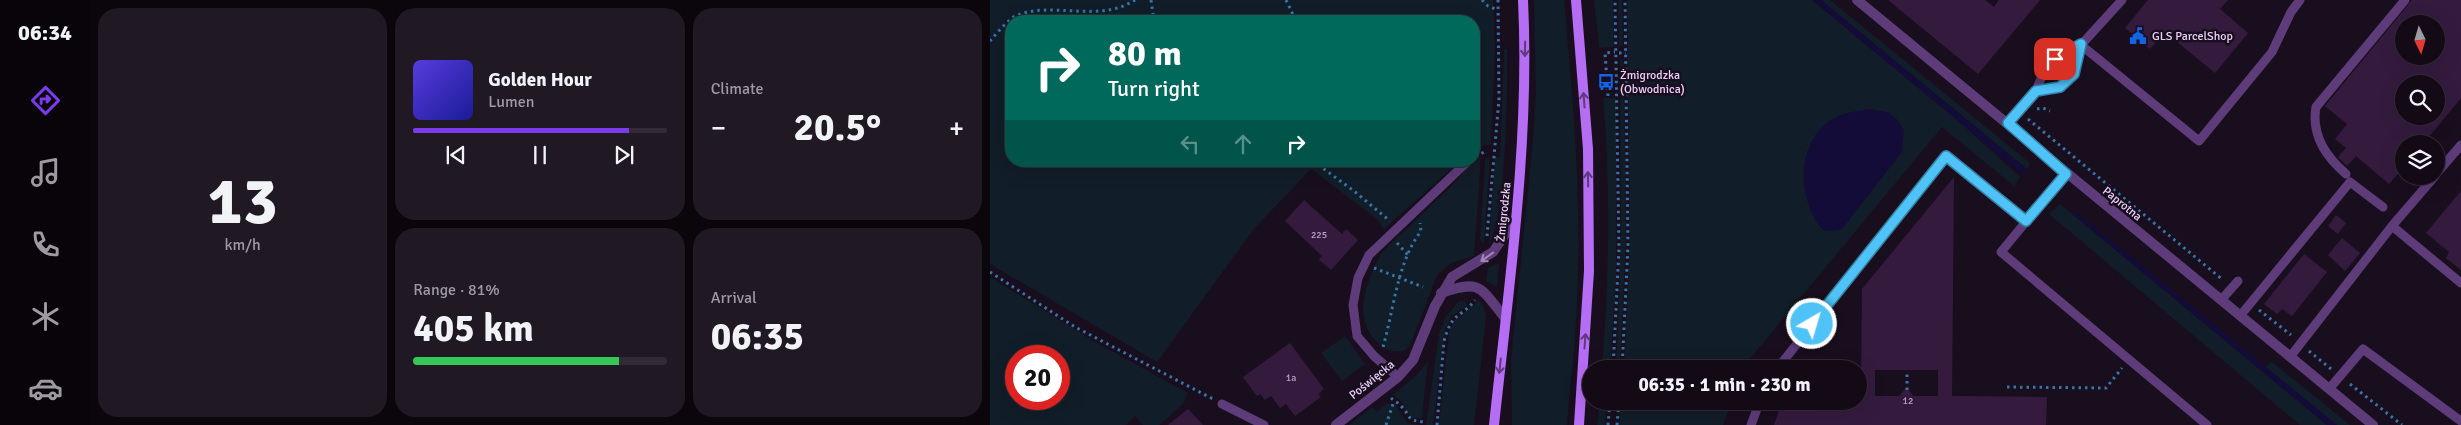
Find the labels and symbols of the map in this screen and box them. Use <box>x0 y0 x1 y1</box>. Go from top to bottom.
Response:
north arrow <box>2395 15 2445 65</box>
public building icon: GLS ParcelShop <box>2128 26 2148 46</box>
place label: GLS ParcelShop <box>2152 29 2233 44</box>
pin <box>2034 38 2076 80</box>
one-way arrow <box>1520 40 1530 56</box>
place label: Żmigrodzka (Obwodnica) <box>1620 68 1685 97</box>
bus stop icon: Żmigrodzka (Obwodnica) <box>1596 72 1616 92</box>
one-way arrow <box>1580 92 1589 108</box>
one-way arrow <box>1583 171 1593 188</box>
street label: Żmigrodzka <box>1493 181 1515 243</box>
street label: Paprotna <box>2099 184 2145 224</box>
house number: 225 <box>1311 229 1327 241</box>
one-way arrow <box>1480 252 1494 262</box>
position arrow <box>1785 297 1837 349</box>
one-way arrow <box>1580 334 1590 350</box>
speed limit sign: 20 <box>1005 345 1070 410</box>
street label: Poświęcka <box>1346 357 1398 403</box>
one-way arrow <box>1495 358 1505 374</box>
house number: 1a <box>1286 372 1296 384</box>
house number: 12 <box>1903 395 1913 407</box>

